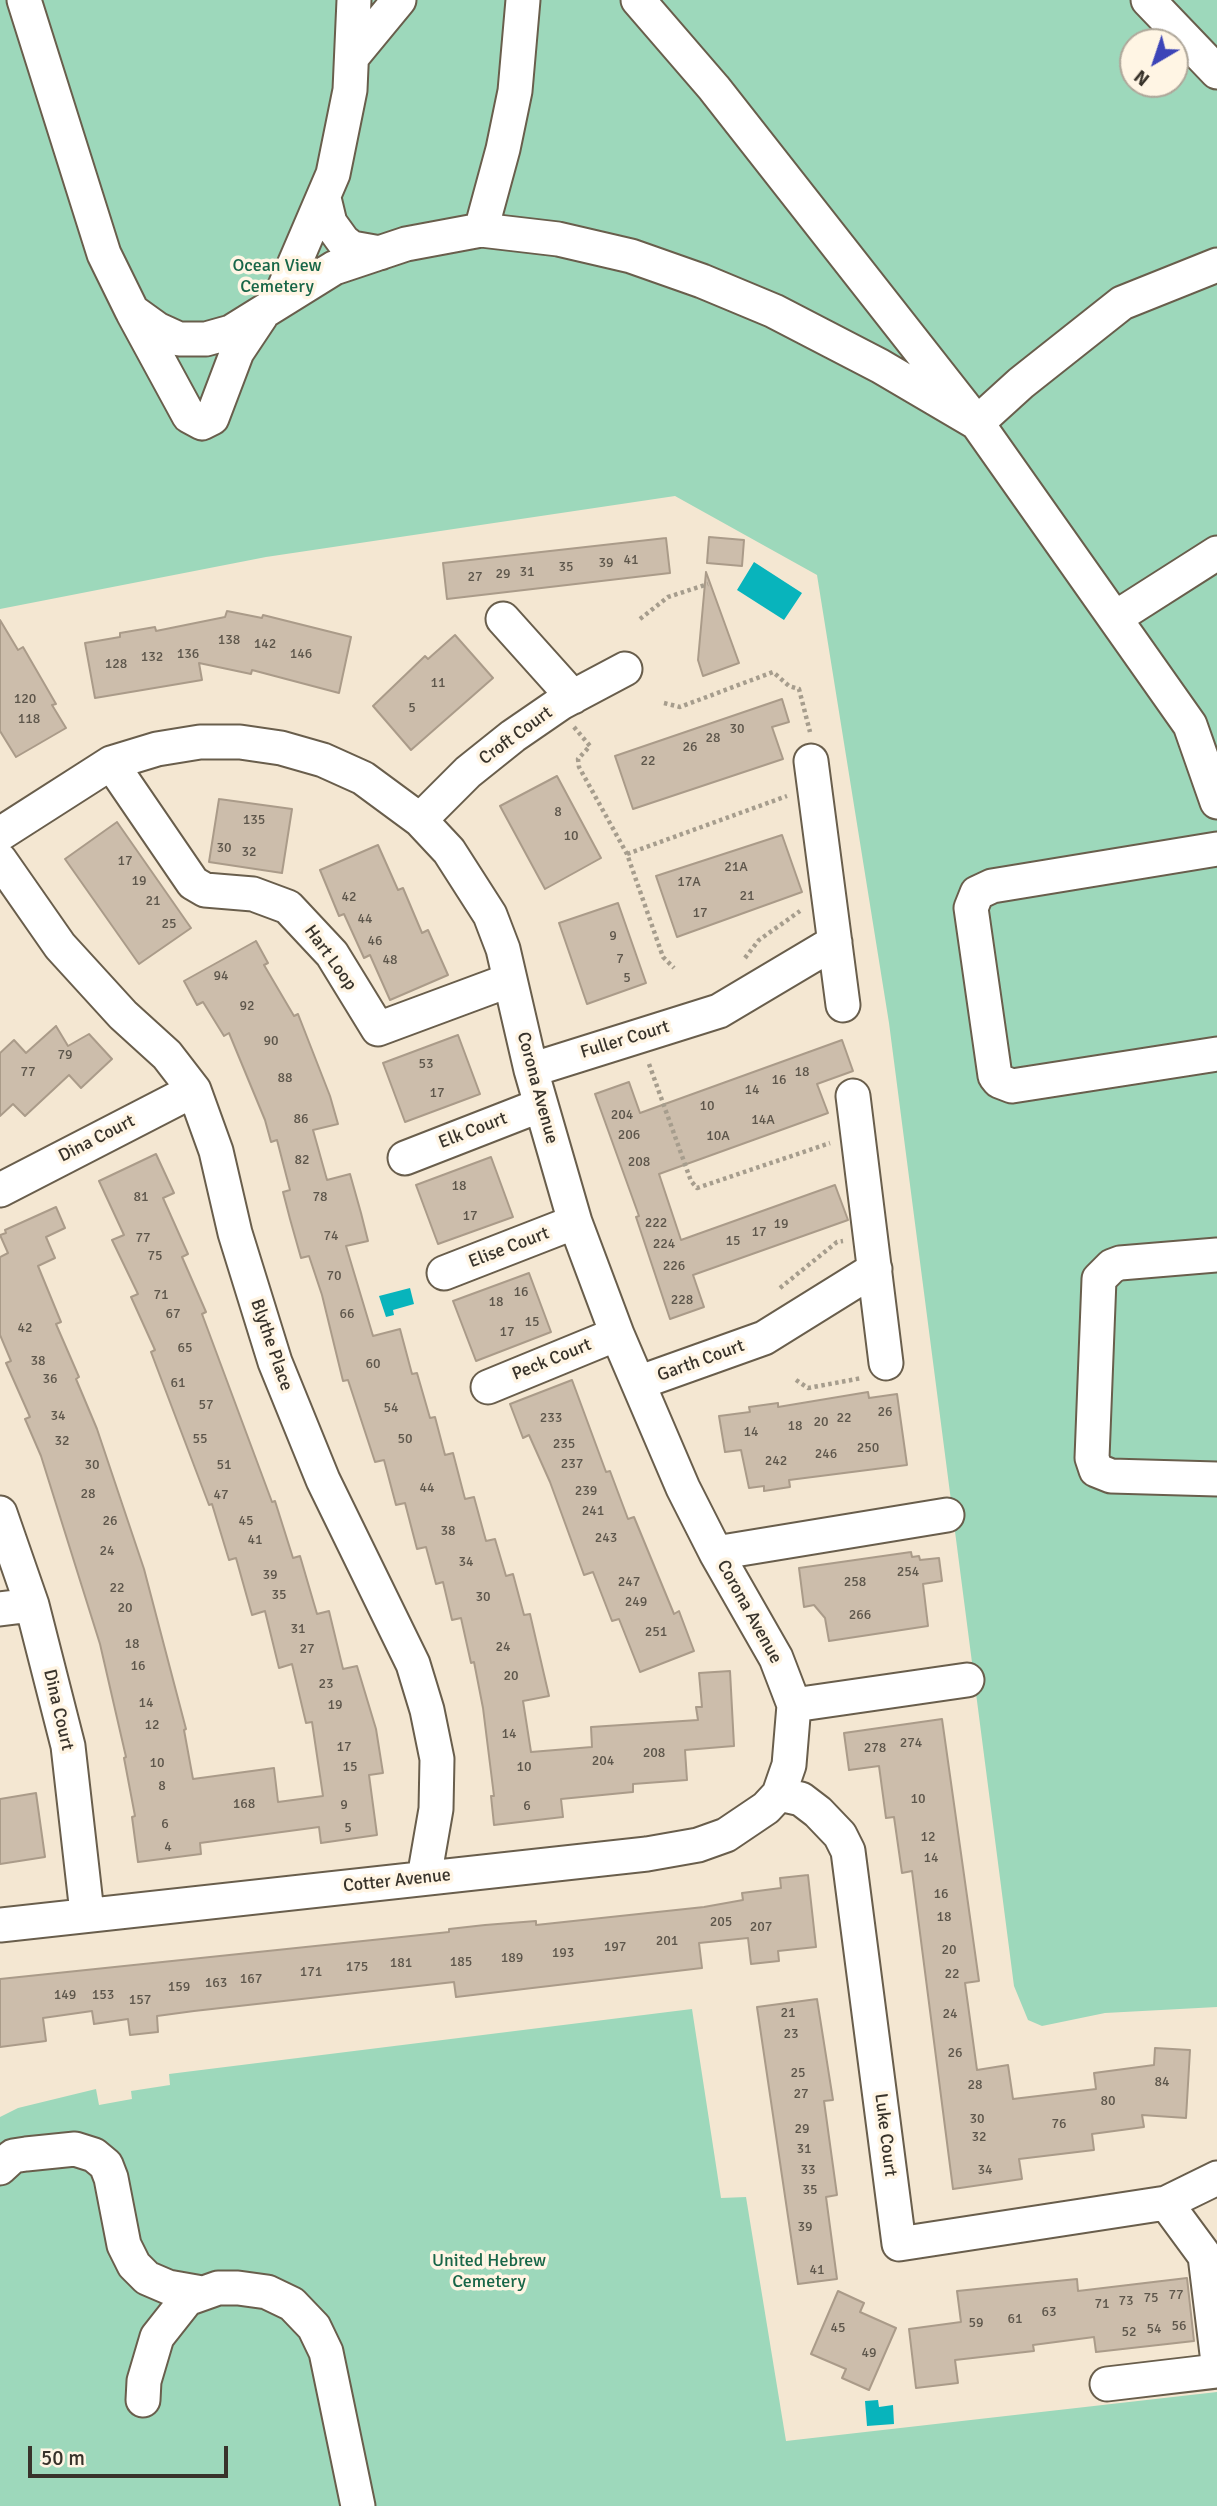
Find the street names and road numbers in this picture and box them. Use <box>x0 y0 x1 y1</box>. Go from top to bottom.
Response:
street label: Croft Court <box>475 702 557 770</box>
street label: Hart Loop <box>299 921 361 995</box>
street label: Fuller Court <box>578 1016 672 1064</box>
street label: Corona Avenue <box>512 1030 562 1146</box>
street label: Elk Court <box>436 1108 510 1154</box>
street label: Dina Court <box>55 1111 139 1167</box>
street label: Elise Court <box>466 1223 552 1273</box>
street label: Blythe Place <box>245 1296 297 1394</box>
street label: Peck Court <box>509 1334 595 1386</box>
street label: Garth Court <box>655 1335 747 1387</box>
street label: Corona Avenue <box>712 1556 786 1668</box>
street label: Dina Court <box>38 1667 78 1753</box>
street label: Cotter Avenue <box>342 1865 452 1897</box>
street label: Luke Court <box>869 2092 901 2178</box>

